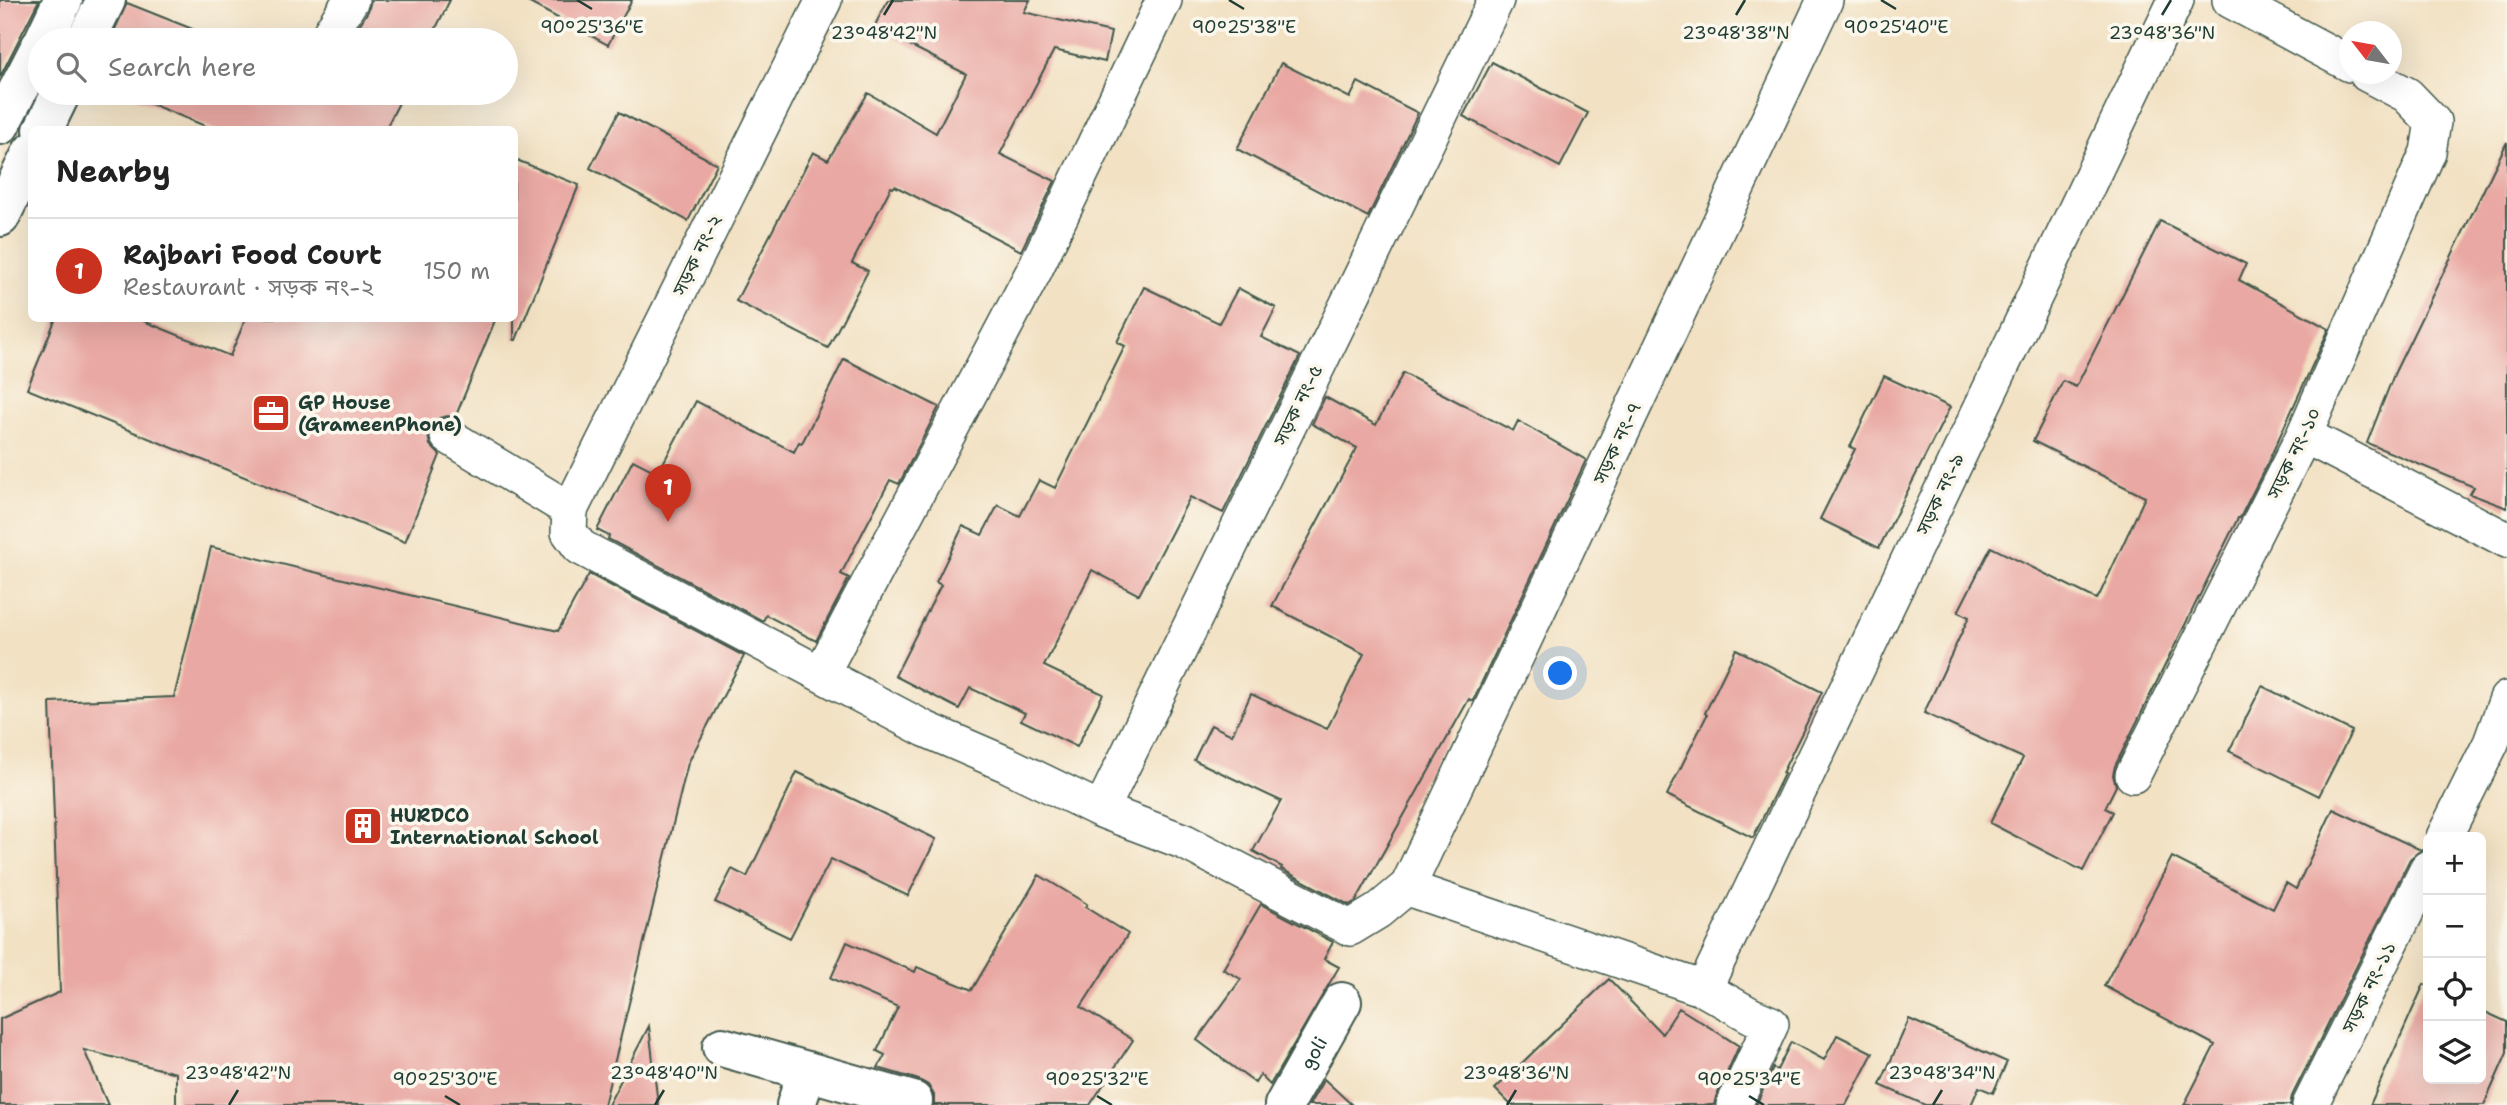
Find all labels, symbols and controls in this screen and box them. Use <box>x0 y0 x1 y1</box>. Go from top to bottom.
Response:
text: 90°25'36"E <box>540 15 644 39</box>
text: 90°25'38"E <box>1192 15 1296 39</box>
text: 90°25'40"E <box>1844 15 1948 39</box>
text: 23°48'42"N <box>831 21 937 45</box>
text: 23°48'38"N <box>1682 21 1790 45</box>
text: 23°48'36"N <box>2109 21 2215 45</box>
north arrow <box>2339 21 2402 84</box>
search box <box>28 28 518 105</box>
icon: search <box>52 48 90 86</box>
text: Search here <box>108 49 257 84</box>
text: Nearby <box>56 151 171 192</box>
street label: সড়ক নং-২ <box>666 210 727 301</box>
text: Rajbari Food Court <box>123 237 382 272</box>
text: 1 <box>74 256 84 286</box>
text: 150 m <box>423 256 490 286</box>
text: Restaurant · সড়ক নং-২ <box>123 272 374 302</box>
street label: সড়ক নং-৫ <box>1267 360 1328 451</box>
place label: GP House (GrameenPhone) <box>298 390 462 437</box>
office icon: GP House (GrameenPhone) <box>250 392 292 434</box>
street label: সড়ক নং-৭ <box>1587 398 1647 489</box>
street label: সড়ক নং-১০ <box>2261 403 2327 504</box>
street label: সড়ক নং-৯ <box>1910 449 1970 540</box>
pin: 1 <box>645 464 691 522</box>
your location <box>1543 656 1577 690</box>
place label: HURDCO International School <box>390 803 599 850</box>
building icon: HURDCO International School <box>342 805 384 847</box>
map controls <box>2423 832 2486 1084</box>
button: + <box>2423 832 2486 895</box>
button: − <box>2423 895 2486 958</box>
street label: সড়ক নং-১১ <box>2336 937 2402 1038</box>
button: locate <box>2423 958 2486 1021</box>
button: layers <box>2423 1021 2486 1084</box>
street label: goli <box>1294 1032 1333 1074</box>
text: 23°48'42"N <box>185 1061 291 1085</box>
text: 23°48'40"N <box>610 1061 718 1085</box>
text: 23°48'36"N <box>1463 1061 1569 1085</box>
text: 23°48'34"N <box>1888 1061 1996 1085</box>
text: 90°25'30"E <box>393 1067 498 1091</box>
text: 90°25'32"E <box>1045 1067 1149 1091</box>
text: 90°25'34"E <box>1697 1067 1801 1091</box>

